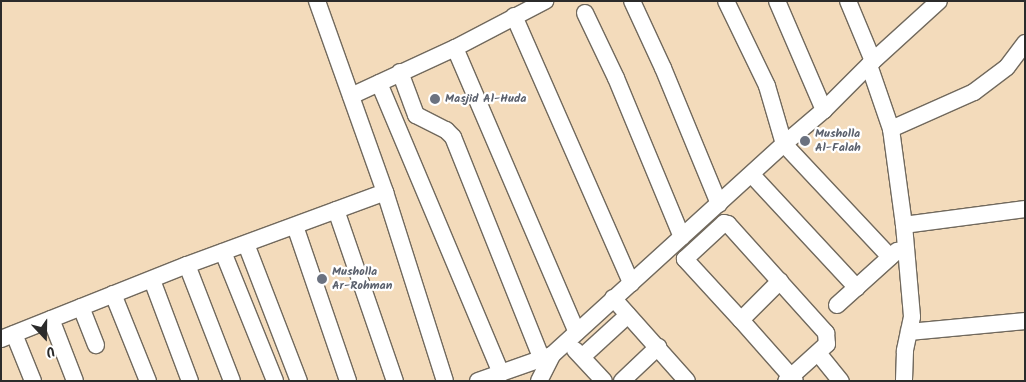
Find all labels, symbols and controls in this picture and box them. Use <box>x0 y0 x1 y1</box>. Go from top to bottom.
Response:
place label: Masjid Al-Huda <box>445 92 526 106</box>
marker: Masjid Al-Huda <box>429 93 441 105</box>
place label: Musholla Al-Falah <box>815 127 861 155</box>
marker: Musholla Al-Falah <box>799 135 811 147</box>
place label: Musholla Ar-Rohman <box>332 265 392 293</box>
marker: Musholla Ar-Rohman <box>316 273 328 285</box>
north arrow <box>20 312 70 362</box>
text: U <box>43 339 58 363</box>

